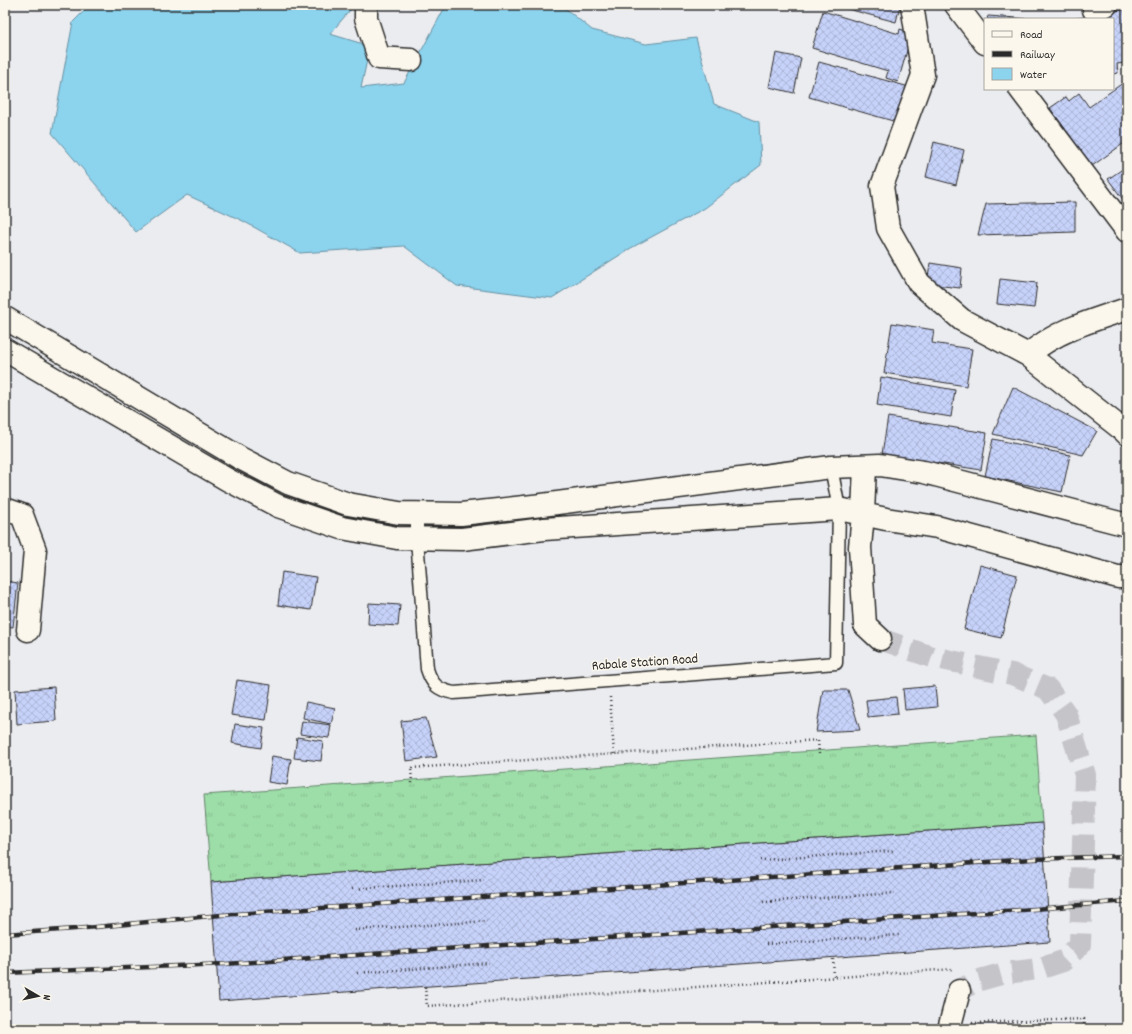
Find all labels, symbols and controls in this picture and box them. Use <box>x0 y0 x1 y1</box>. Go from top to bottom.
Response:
legend <box>984 18 1114 90</box>
text: Road <box>1020 27 1042 44</box>
text: Railway <box>1020 47 1056 64</box>
text: Water <box>1020 67 1047 84</box>
street label: Rabale Station Road <box>591 649 699 677</box>
north arrow <box>18 976 58 1016</box>
text: N <box>37 993 54 1002</box>

